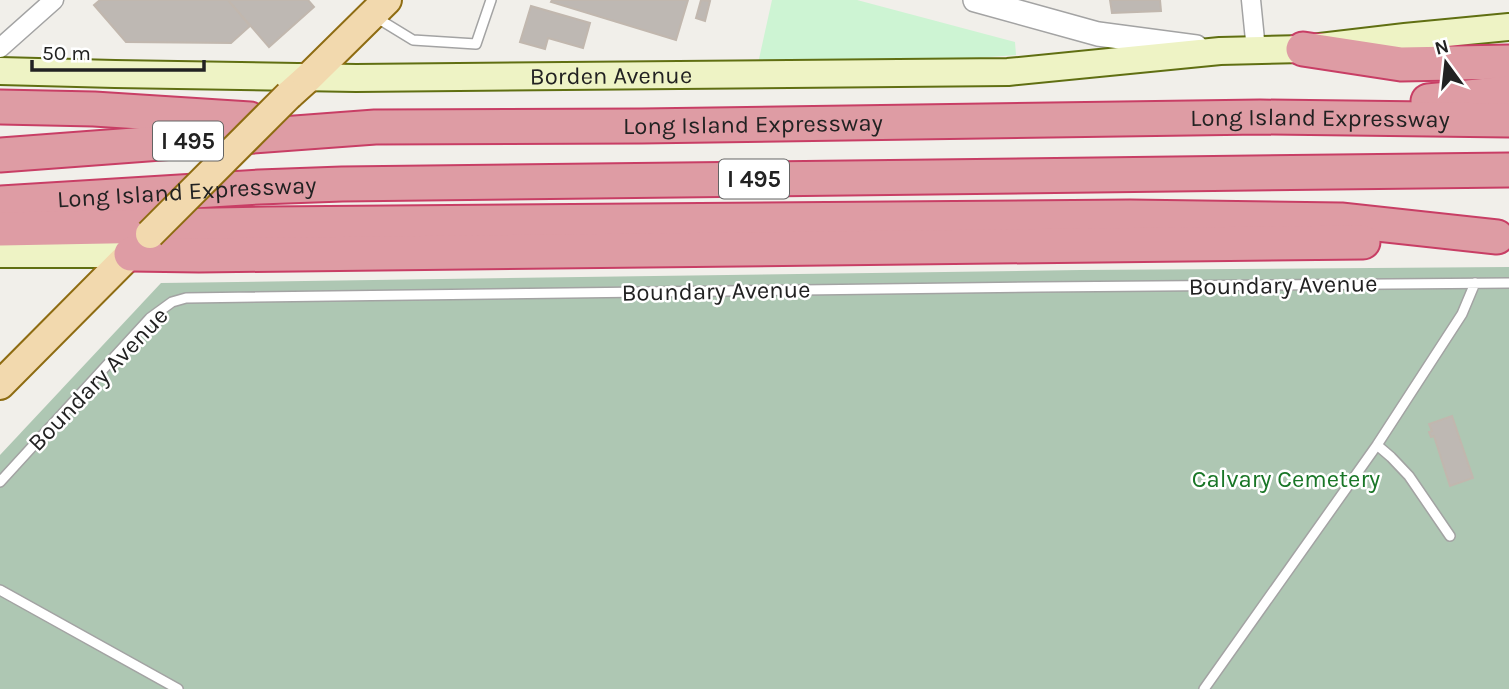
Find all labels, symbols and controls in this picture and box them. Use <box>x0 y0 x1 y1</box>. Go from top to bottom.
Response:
scale bar <box>32 28 203 72</box>
north arrow <box>1411 28 1481 98</box>
text: N <box>1432 35 1451 60</box>
text: 50 m <box>42 41 91 65</box>
street label: Borden Avenue <box>530 61 692 90</box>
street label: Long Island Expressway <box>1190 103 1450 133</box>
street label: Long Island Expressway <box>623 108 883 140</box>
road number: I 495 <box>153 122 223 160</box>
road number: I 495 <box>719 160 789 198</box>
street label: Long Island Expressway <box>56 171 317 213</box>
street label: Boundary Avenue <box>1188 269 1378 301</box>
street label: Boundary Avenue <box>621 275 811 307</box>
street label: Boundary Avenue <box>22 301 174 457</box>
park label: Calvary Cemetery <box>1192 465 1380 493</box>

